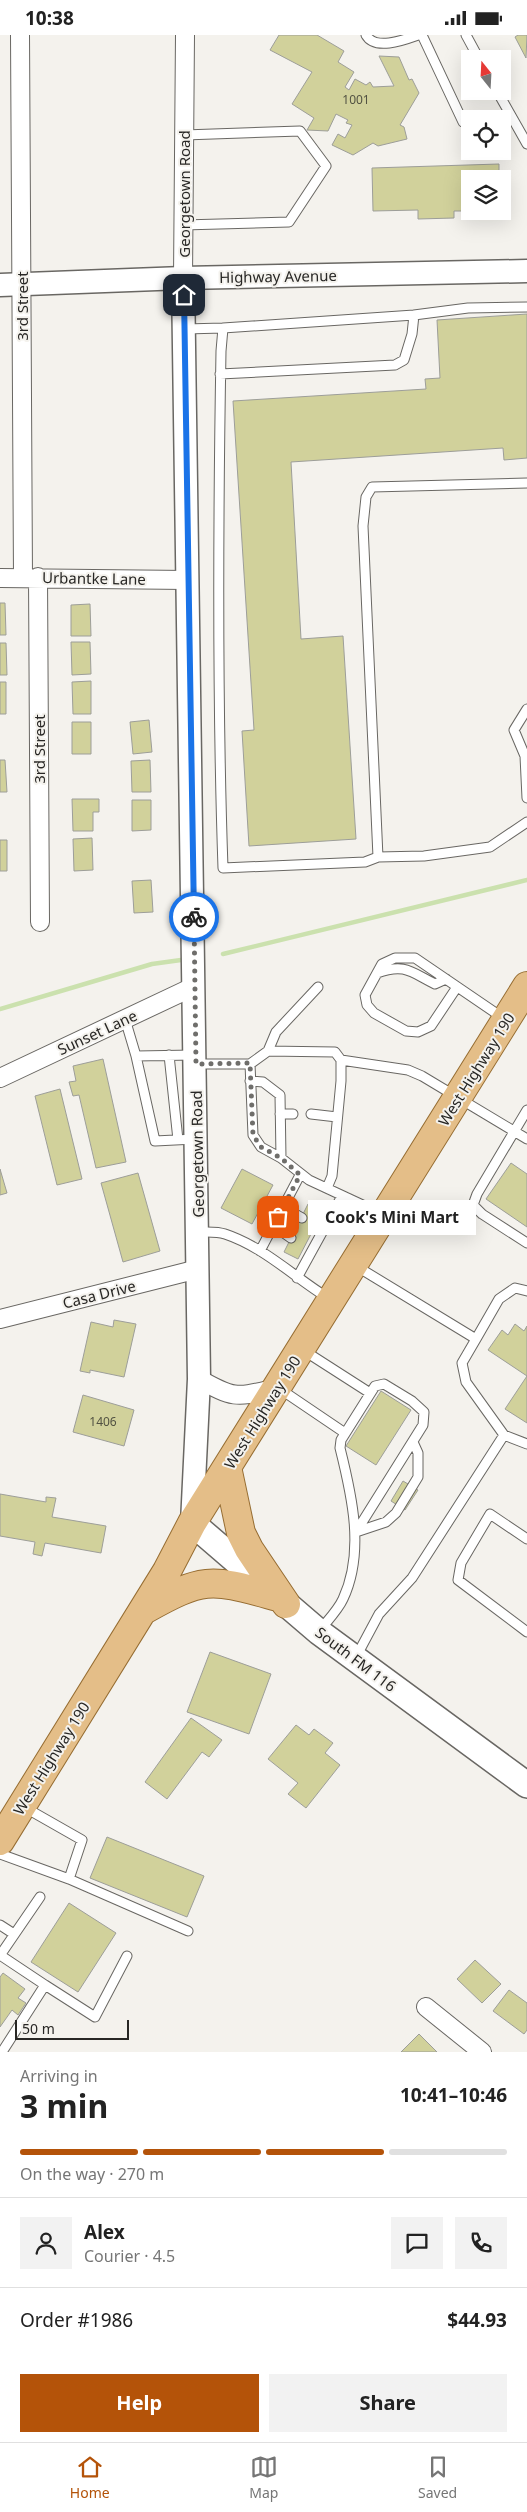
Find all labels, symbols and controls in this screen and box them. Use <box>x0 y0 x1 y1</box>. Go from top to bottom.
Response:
text: 10:38 <box>25 5 74 31</box>
north arrow <box>461 50 511 100</box>
map controls <box>461 50 511 220</box>
house number: 1001 <box>342 91 370 108</box>
button: locate <box>461 110 511 160</box>
street label: Georgetown Road <box>174 130 194 258</box>
button: layers <box>461 170 511 220</box>
street label: Highway Avenue <box>219 265 337 287</box>
street label: 3rd Street <box>12 271 32 341</box>
pin <box>163 274 205 316</box>
icon: home <box>170 281 198 309</box>
street label: Urbantke Lane <box>42 567 146 589</box>
street label: 3rd Street <box>29 714 49 784</box>
courier <box>169 892 219 942</box>
icon: bike <box>180 903 208 931</box>
street label: Sunset Lane <box>54 1005 140 1059</box>
street label: West Highway 190 <box>433 1009 519 1129</box>
street label: Georgetown Road <box>186 1090 208 1218</box>
pin <box>257 1196 299 1238</box>
callout: Cook's Mini Mart <box>308 1199 476 1235</box>
icon: bag <box>264 1203 292 1231</box>
text: Cook's Mini Mart <box>325 1206 459 1228</box>
street label: Casa Drive <box>60 1275 138 1313</box>
street label: West Highway 190 <box>219 1352 305 1472</box>
house number: 1406 <box>89 1413 117 1430</box>
street label: South FM 116 <box>312 1622 400 1696</box>
street label: West Highway 190 <box>8 1698 94 1818</box>
scale bar <box>15 2017 129 2040</box>
text: 50 m <box>22 2019 55 2038</box>
text: Arriving in <box>20 2065 98 2087</box>
text: 10:41–10:46 <box>400 2082 507 2108</box>
text: 3 min <box>20 2084 108 2127</box>
text: On the way · 270 m <box>20 2163 164 2185</box>
button: person <box>20 2217 72 2269</box>
button: chat <box>391 2217 443 2269</box>
button: phone <box>455 2217 507 2269</box>
text: Alex <box>84 2219 125 2245</box>
text: Courier · 4.5 <box>84 2245 175 2267</box>
text: Order #1986 <box>20 2307 133 2333</box>
text: $44.93 <box>447 2307 507 2333</box>
button: Help <box>20 2374 259 2432</box>
button: Share <box>269 2374 507 2432</box>
tab: Home <box>70 2453 110 2502</box>
tab: Map <box>249 2453 278 2502</box>
tab: Saved <box>418 2453 457 2502</box>

